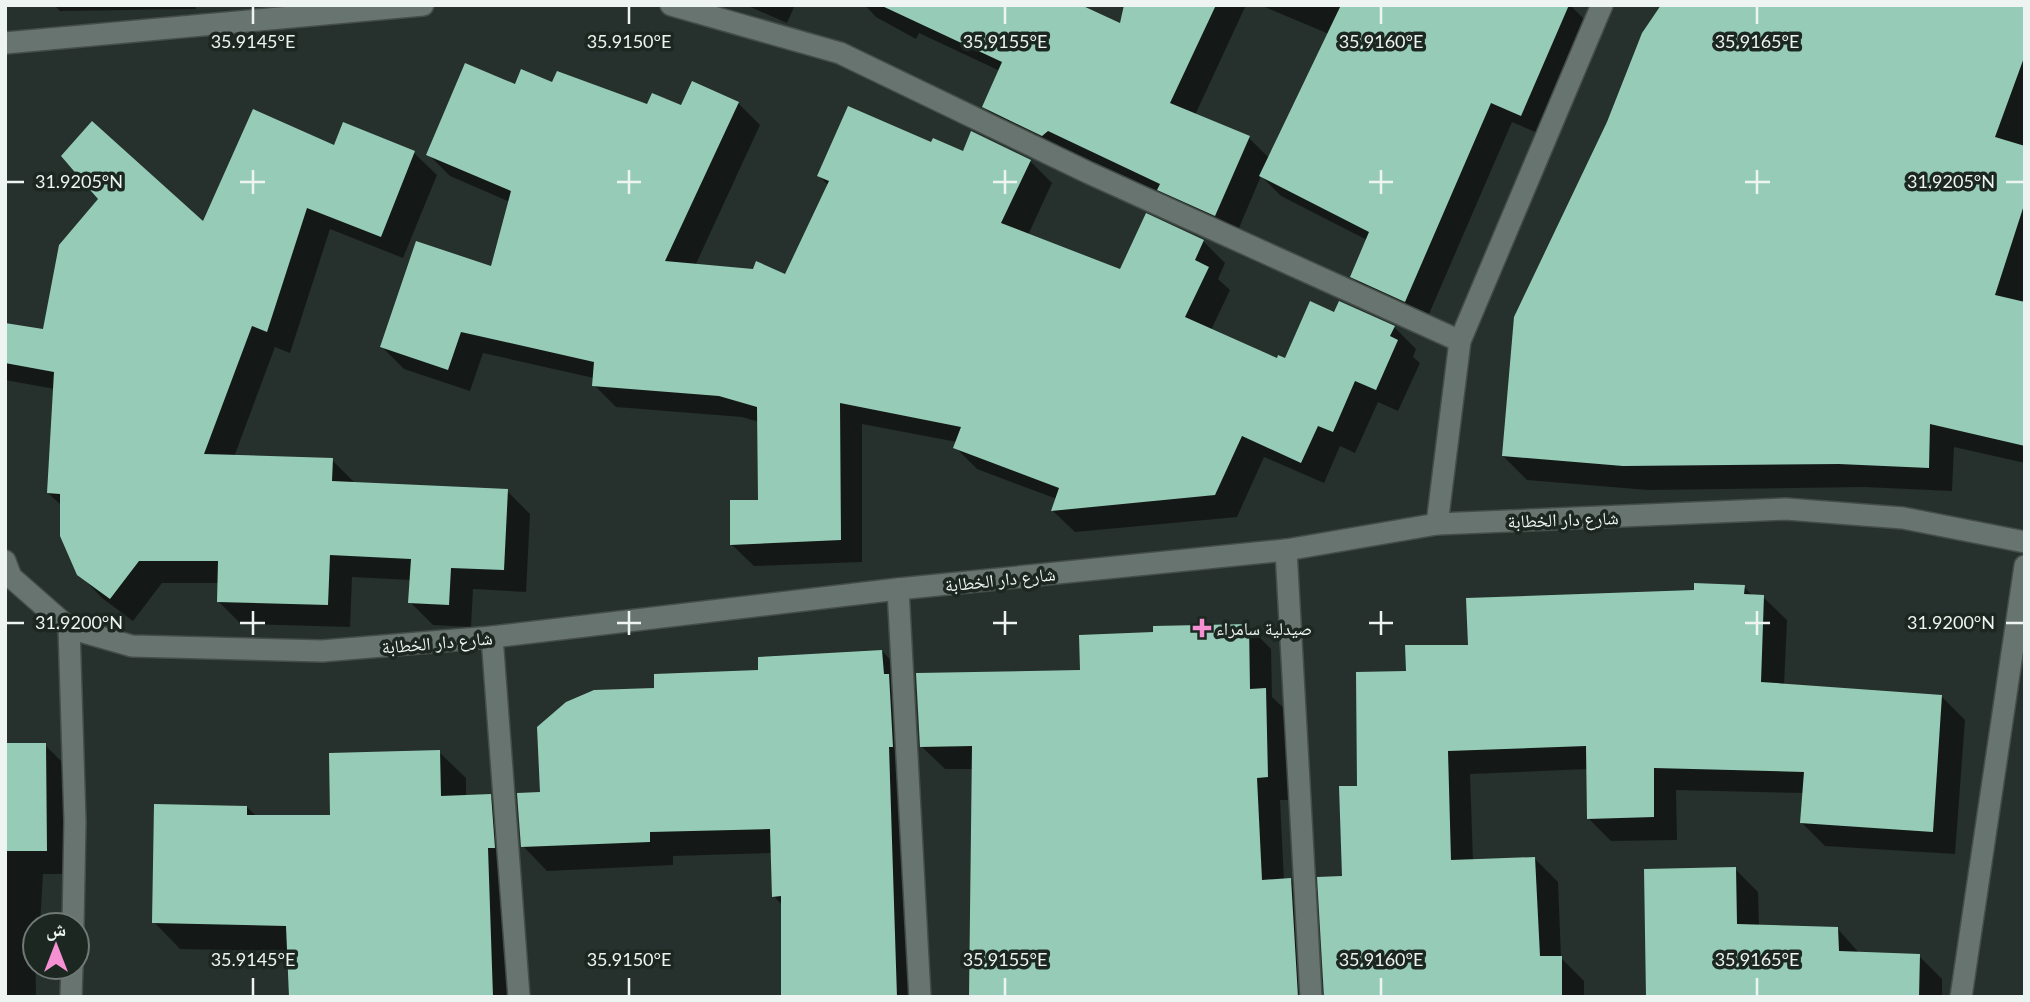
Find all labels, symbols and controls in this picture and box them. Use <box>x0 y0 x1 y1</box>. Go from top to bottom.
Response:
text: 35.9145°E <box>211 30 295 52</box>
text: 35.9150°E <box>587 30 671 52</box>
text: 35.9155°E <box>963 30 1047 52</box>
text: 35.9160°E <box>1339 30 1423 52</box>
text: 35.9165°E <box>1715 30 1799 52</box>
text: 31.9205°N <box>35 170 123 192</box>
text: 31.9205°N <box>1907 170 1995 192</box>
street label: شارع دار الخطابة <box>1507 506 1619 533</box>
street label: شارع دار الخطابة <box>944 562 1057 597</box>
text: 31.9200°N <box>35 611 123 633</box>
text: 31.9200°N <box>1907 611 1995 633</box>
place label: صيدلية سامراء <box>1216 617 1312 639</box>
marker: صيدلية سامراء <box>1194 620 1210 636</box>
street label: شارع دار الخطابة <box>381 626 493 659</box>
north arrow <box>21 911 91 981</box>
text: ش <box>46 917 66 941</box>
text: 35.9145°E <box>211 948 295 970</box>
text: 35.9150°E <box>587 948 671 970</box>
text: 35.9155°E <box>963 948 1047 970</box>
text: 35.9160°E <box>1339 948 1423 970</box>
text: 35.9165°E <box>1715 948 1799 970</box>

